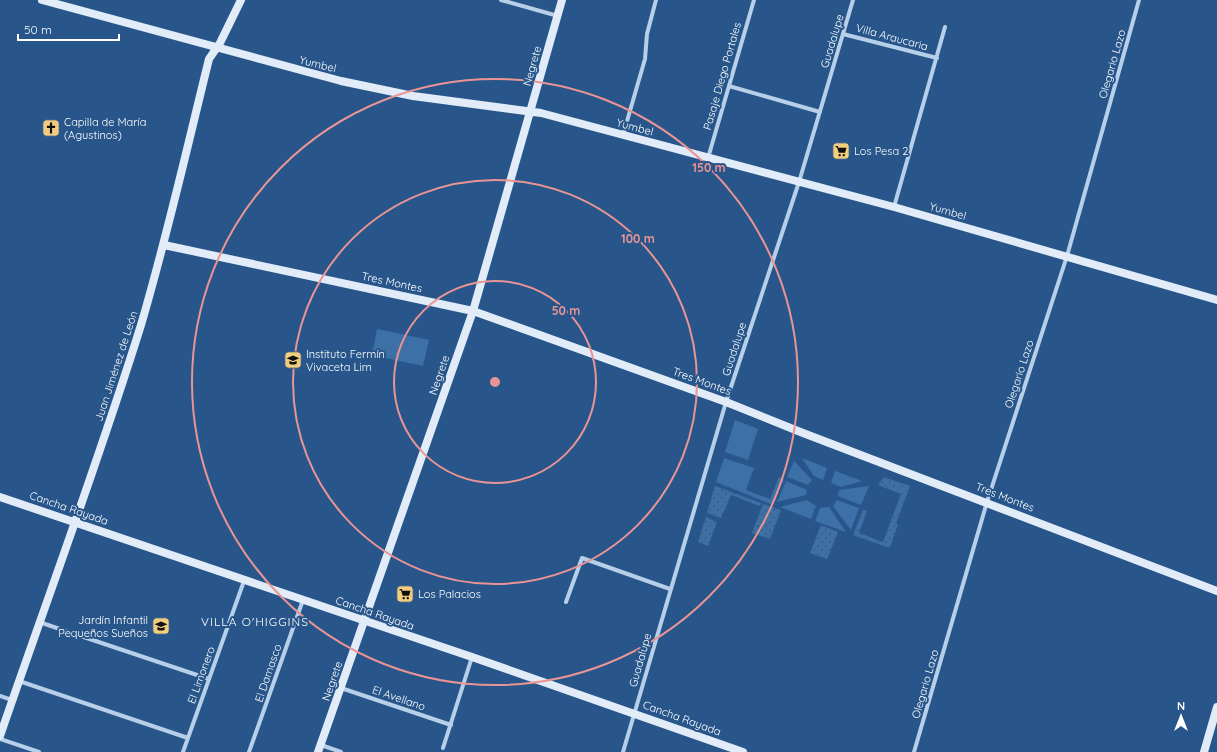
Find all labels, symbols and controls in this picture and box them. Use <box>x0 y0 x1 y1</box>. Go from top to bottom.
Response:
street label: Guadalupe <box>817 12 847 70</box>
scale bar <box>18 16 119 42</box>
street label: Pasaje Diego Portales <box>700 20 744 132</box>
street label: Villa Araucaria <box>854 21 930 53</box>
text: 50 m <box>24 22 52 37</box>
street label: Olegario Lazo <box>1095 28 1129 100</box>
street label: Negrete <box>520 44 544 88</box>
street label: Yumbel <box>298 53 338 75</box>
place label: Capilla de María (Agustinos) <box>64 115 147 142</box>
street label: Yumbel <box>615 115 655 139</box>
church icon: Capilla de María (Agustinos) <box>41 118 61 138</box>
supermarket icon: Los Pesa 2 <box>831 141 851 161</box>
place label: Los Pesa 2 <box>854 144 908 158</box>
text: 150 m <box>692 160 726 175</box>
street label: Yumbel <box>928 199 968 223</box>
text: 100 m <box>621 231 655 246</box>
street label: Tres Montes <box>360 269 424 295</box>
text: 50 m <box>552 303 580 318</box>
street label: Juan Jiménez de León <box>92 309 140 423</box>
street label: Guadalupe <box>719 320 749 378</box>
street label: Olegario Lazo <box>1001 338 1037 410</box>
place label: Instituto Fermín Vivaceta Lim <box>306 347 385 374</box>
school or university icon: Instituto Fermín Vivaceta Lim <box>283 350 303 370</box>
street label: Negrete <box>426 353 452 397</box>
street label: Tres Montes <box>671 364 733 398</box>
centre of rings <box>488 375 502 389</box>
street label: Tres Montes <box>974 479 1036 515</box>
street label: Cancha Rayada <box>28 488 110 528</box>
supermarket icon: Los Palacios <box>395 584 415 604</box>
place label: Los Palacios <box>418 587 481 601</box>
street label: Cancha Rayada <box>334 593 416 633</box>
place label: Jardín Infantil Pequeños Sueños <box>58 613 148 640</box>
district label: VILLA O'HIGGINS <box>201 614 309 629</box>
school or university icon: Jardín Infantil Pequeños Sueños <box>151 616 171 636</box>
street label: Guadalupe <box>626 631 654 689</box>
street label: El Damasco <box>252 642 285 704</box>
street label: El Limonero <box>184 644 218 706</box>
street label: Olegario Lazo <box>908 648 942 720</box>
street label: Negrete <box>319 659 345 703</box>
street label: El Avellano <box>371 682 428 714</box>
north arrow <box>1161 696 1201 736</box>
street label: Cancha Rayada <box>641 697 723 739</box>
text: N <box>1177 699 1185 713</box>

